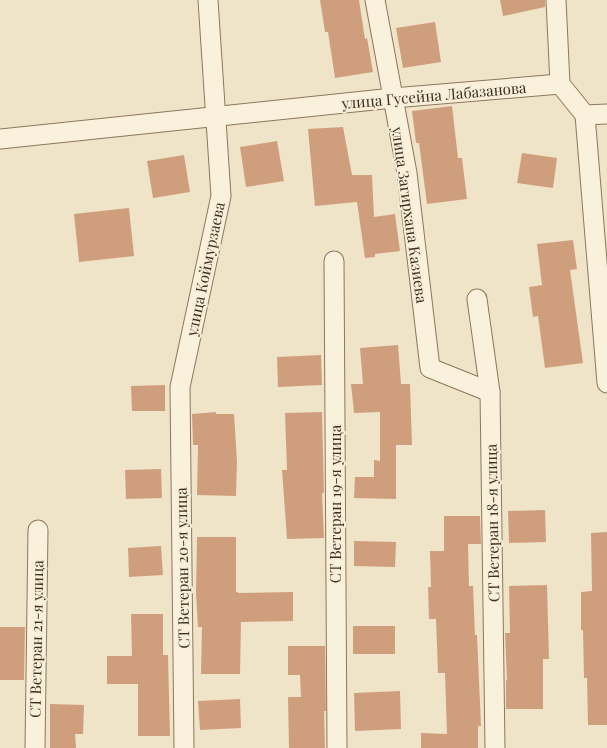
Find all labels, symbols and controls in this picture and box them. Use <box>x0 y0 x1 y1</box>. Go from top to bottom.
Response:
street label: улица Гусейна Лабазанова <box>340 77 528 113</box>
street label: улица Загирхана Казиева <box>388 125 432 305</box>
street label: улица Коймурзаева <box>181 200 229 339</box>
street label: СТ Ветеран 19-я улица <box>325 424 345 583</box>
street label: СТ Ветеран 18-я улица <box>481 443 503 602</box>
street label: СТ Ветеран 20-я улица <box>171 487 193 649</box>
street label: СТ Ветеран 21-я улица <box>25 560 47 718</box>

